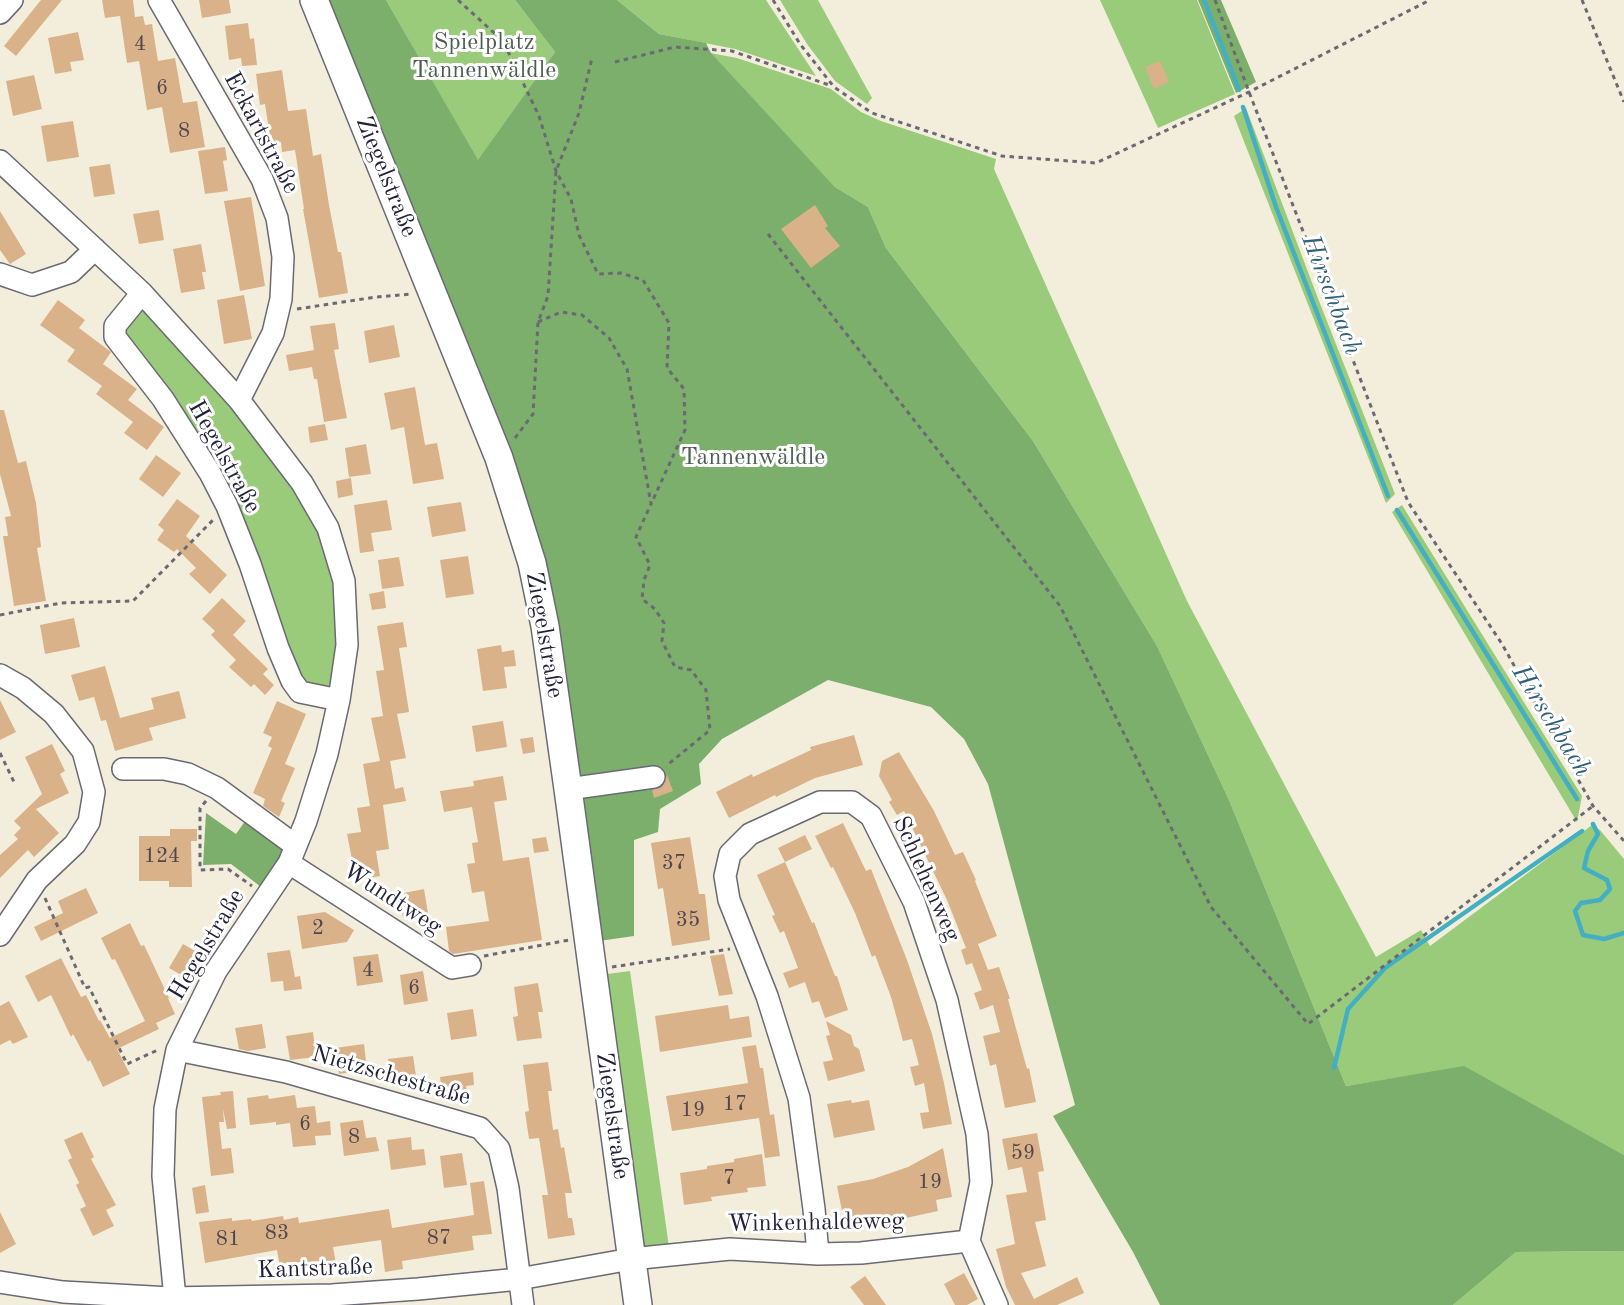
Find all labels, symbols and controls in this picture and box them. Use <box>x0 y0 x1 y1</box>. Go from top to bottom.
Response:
park label: Spielplatz Tannenwäldle <box>412 29 556 85</box>
house number: 4 <box>134 31 146 57</box>
street label: Eckartstraße <box>217 67 305 199</box>
house number: 6 <box>156 75 168 101</box>
street label: Ziegelstraße <box>349 112 423 242</box>
house number: 8 <box>178 118 190 144</box>
water label: Hirschbach <box>1294 230 1368 360</box>
street label: Hegelstraße <box>181 396 267 518</box>
park label: Tannenwäldle <box>681 444 825 472</box>
street label: Ziegelstraße <box>519 570 569 700</box>
water label: Hirschbach <box>1504 659 1598 783</box>
street label: Schlehenweg <box>886 812 966 946</box>
house number: 124 <box>144 843 180 869</box>
house number: 37 <box>662 850 686 876</box>
street label: Wundtweg <box>337 856 447 942</box>
street label: Hegelstraße <box>163 884 251 1006</box>
house number: 35 <box>676 907 700 933</box>
house number: 2 <box>312 915 324 941</box>
house number: 4 <box>362 957 374 983</box>
house number: 6 <box>408 975 420 1001</box>
street label: Nietzschestraße <box>308 1040 474 1112</box>
street label: Ziegelstraße <box>589 1051 635 1181</box>
house number: 17 <box>723 1091 747 1117</box>
house number: 19 <box>681 1097 705 1123</box>
house number: 6 <box>299 1111 311 1137</box>
house number: 8 <box>348 1124 360 1150</box>
house number: 59 <box>1011 1140 1035 1166</box>
house number: 7 <box>723 1165 735 1191</box>
house number: 19 <box>918 1169 942 1195</box>
street label: Winkenhaldeweg <box>727 1207 905 1239</box>
house number: 83 <box>265 1220 289 1246</box>
house number: 87 <box>427 1225 451 1251</box>
house number: 81 <box>216 1226 240 1252</box>
street label: Kantstraße <box>257 1253 373 1285</box>

